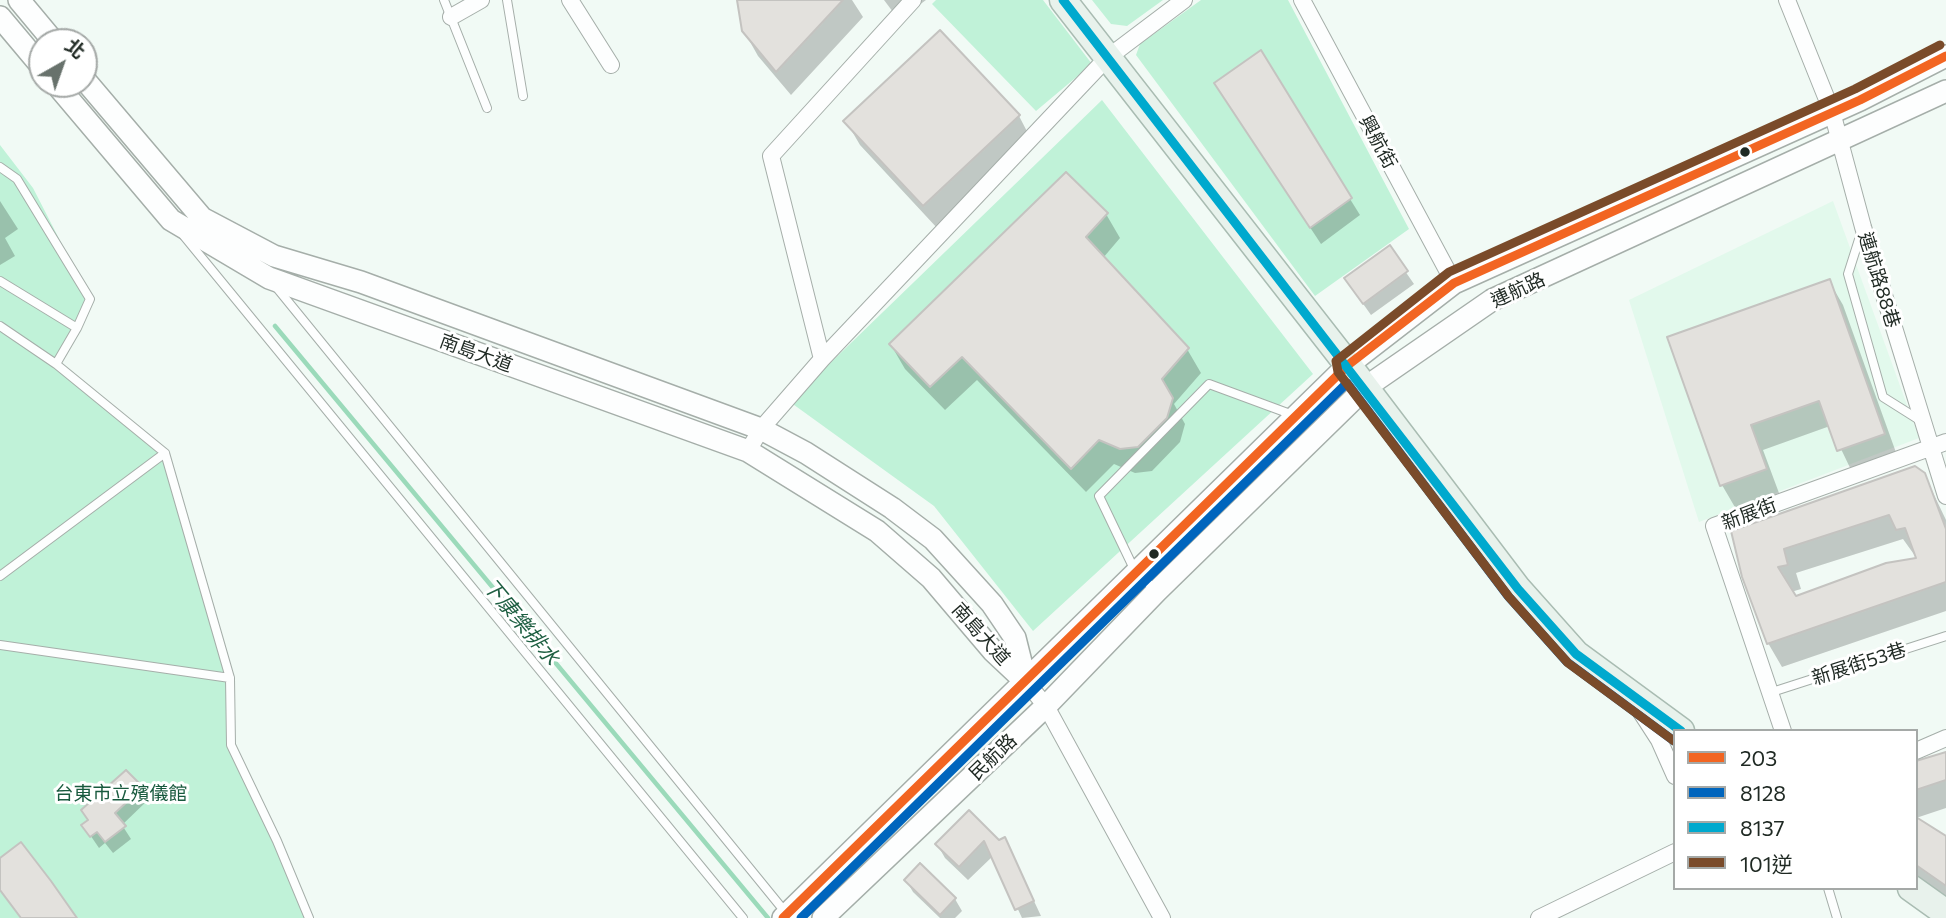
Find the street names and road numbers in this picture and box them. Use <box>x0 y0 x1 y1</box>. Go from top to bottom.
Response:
street label: 興航街 <box>1355 111 1401 173</box>
street label: 連航路88巷 <box>1854 229 1904 331</box>
street label: 連航路 <box>1487 268 1549 312</box>
street label: 南島大道 <box>436 329 516 377</box>
street label: 新展街 <box>1718 493 1780 535</box>
street label: 南島大道 <box>947 598 1015 670</box>
street label: 新展街53巷 <box>1809 638 1909 690</box>
street label: 民航路 <box>965 729 1021 785</box>

